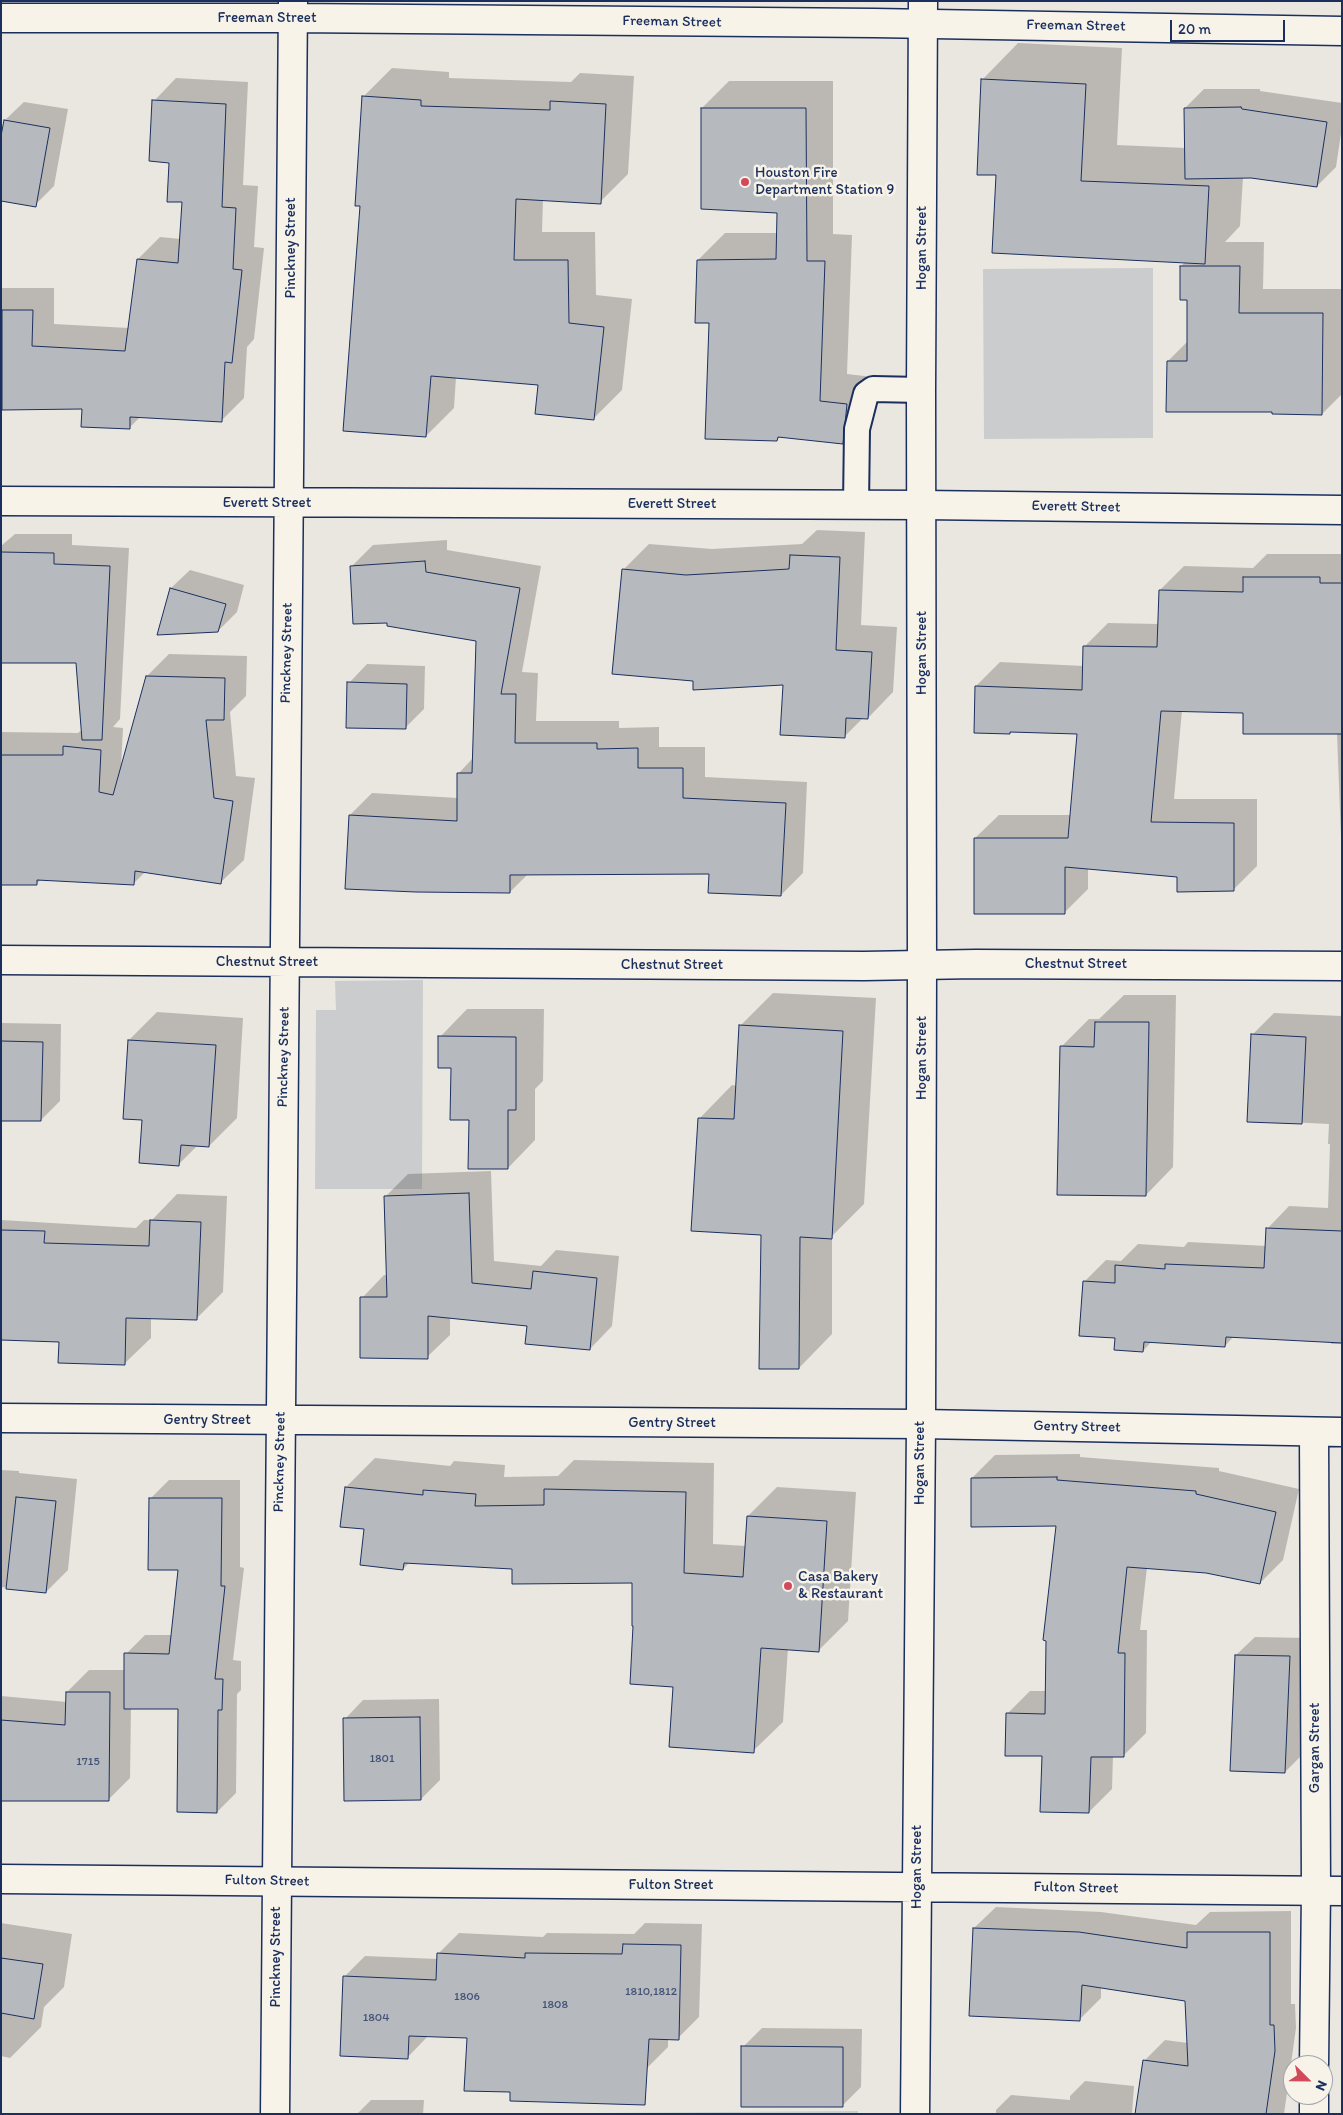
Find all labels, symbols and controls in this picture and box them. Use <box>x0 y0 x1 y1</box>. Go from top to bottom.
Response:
street label: Freeman Street <box>217 9 317 27</box>
scale bar <box>1173 10 1288 42</box>
street label: Freeman Street <box>622 12 722 32</box>
street label: Freeman Street <box>1026 16 1126 36</box>
text: 20 m <box>1178 20 1211 38</box>
place label: Houston Fire Department Station 9 <box>755 164 894 199</box>
marker: Houston Fire Department Station 9 <box>739 176 751 188</box>
street label: Pinckney Street <box>282 197 300 299</box>
street label: Hogan Street <box>913 206 931 290</box>
street label: Everett Street <box>223 494 311 512</box>
street label: Everett Street <box>628 495 716 513</box>
street label: Everett Street <box>1032 497 1120 517</box>
street label: Pinckney Street <box>277 602 297 704</box>
street label: Hogan Street <box>913 611 931 695</box>
street label: Chestnut Street <box>216 953 318 971</box>
street label: Chestnut Street <box>1025 955 1127 973</box>
street label: Chestnut Street <box>621 956 723 974</box>
street label: Pinckney Street <box>274 1006 294 1108</box>
street label: Hogan Street <box>913 1016 931 1100</box>
street label: Gentry Street <box>163 1411 251 1429</box>
street label: Pinckney Street <box>270 1411 290 1513</box>
street label: Gentry Street <box>628 1414 716 1432</box>
street label: Gentry Street <box>1033 1417 1121 1437</box>
street label: Hogan Street <box>911 1421 929 1505</box>
place label: Casa Bakery & Restaurant <box>798 1568 883 1603</box>
marker: Casa Bakery & Restaurant <box>782 1580 794 1592</box>
street label: Gargan Street <box>1306 1703 1324 1793</box>
house number: 1801 <box>369 1752 395 1766</box>
house number: 1715 <box>76 1755 100 1769</box>
street label: Hogan Street <box>908 1825 926 1909</box>
street label: Fulton Street <box>224 1871 310 1891</box>
street label: Fulton Street <box>629 1876 713 1894</box>
street label: Fulton Street <box>1033 1878 1119 1898</box>
street label: Pinckney Street <box>267 1906 285 2008</box>
house number: 1810,1812 <box>625 1985 677 1999</box>
house number: 1806 <box>454 1990 480 2004</box>
house number: 1808 <box>542 1998 568 2012</box>
house number: 1804 <box>363 2011 389 2025</box>
north arrow <box>1283 2055 1333 2105</box>
text: N <box>1312 2078 1331 2093</box>

